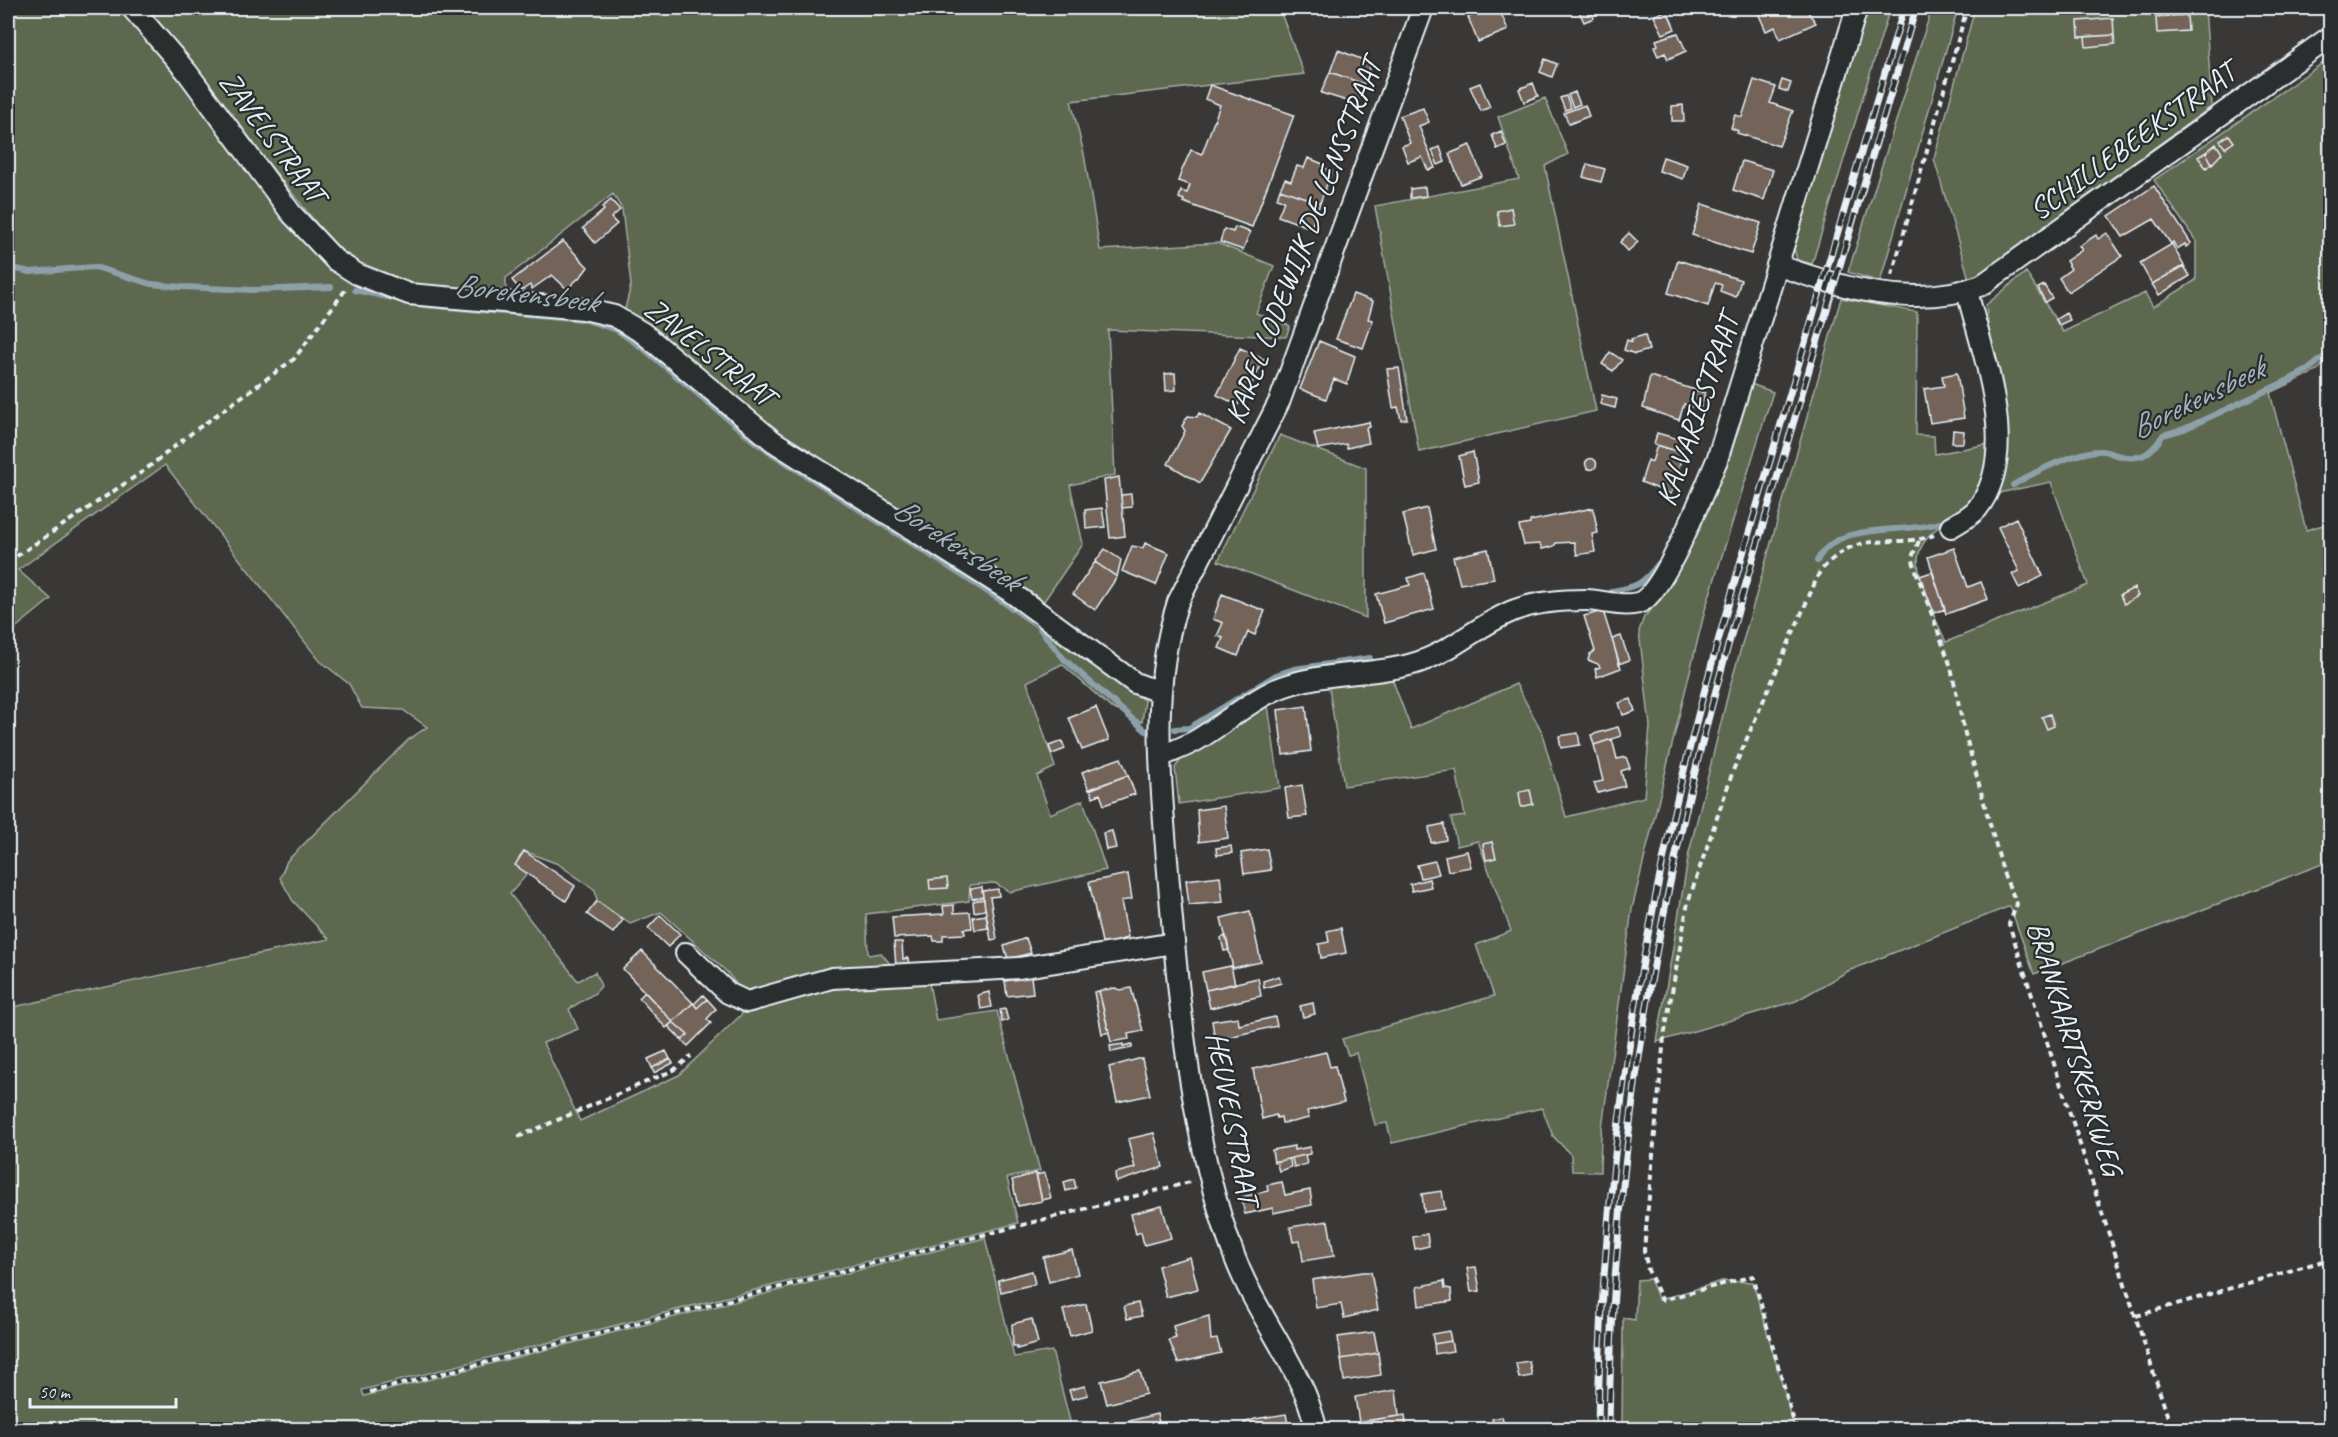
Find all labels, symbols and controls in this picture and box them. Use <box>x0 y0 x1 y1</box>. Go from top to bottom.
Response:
street label: KAREL LODEWIJK DE LENSSTRAAT <box>1216 47 1393 429</box>
street label: SCHILLEBEEKSTRAAT <box>2021 49 2248 229</box>
street label: ZAVELSTRAAT <box>211 63 339 216</box>
water label: Borekensbeek <box>452 264 606 323</box>
street label: ZAVELSTRAAT <box>637 289 788 419</box>
street label: KALVARIESTRAAT <box>1647 303 1750 511</box>
water label: Borekensbeek <box>2123 345 2276 448</box>
water label: Borekensbeek <box>886 488 1034 604</box>
street label: BRANKAARTSKERKWEG <box>2018 917 2133 1183</box>
street label: HEUVELSTRAAT <box>1198 1028 1270 1214</box>
scale bar <box>30 1371 176 1409</box>
text: 50 m <box>39 1381 72 1403</box>

